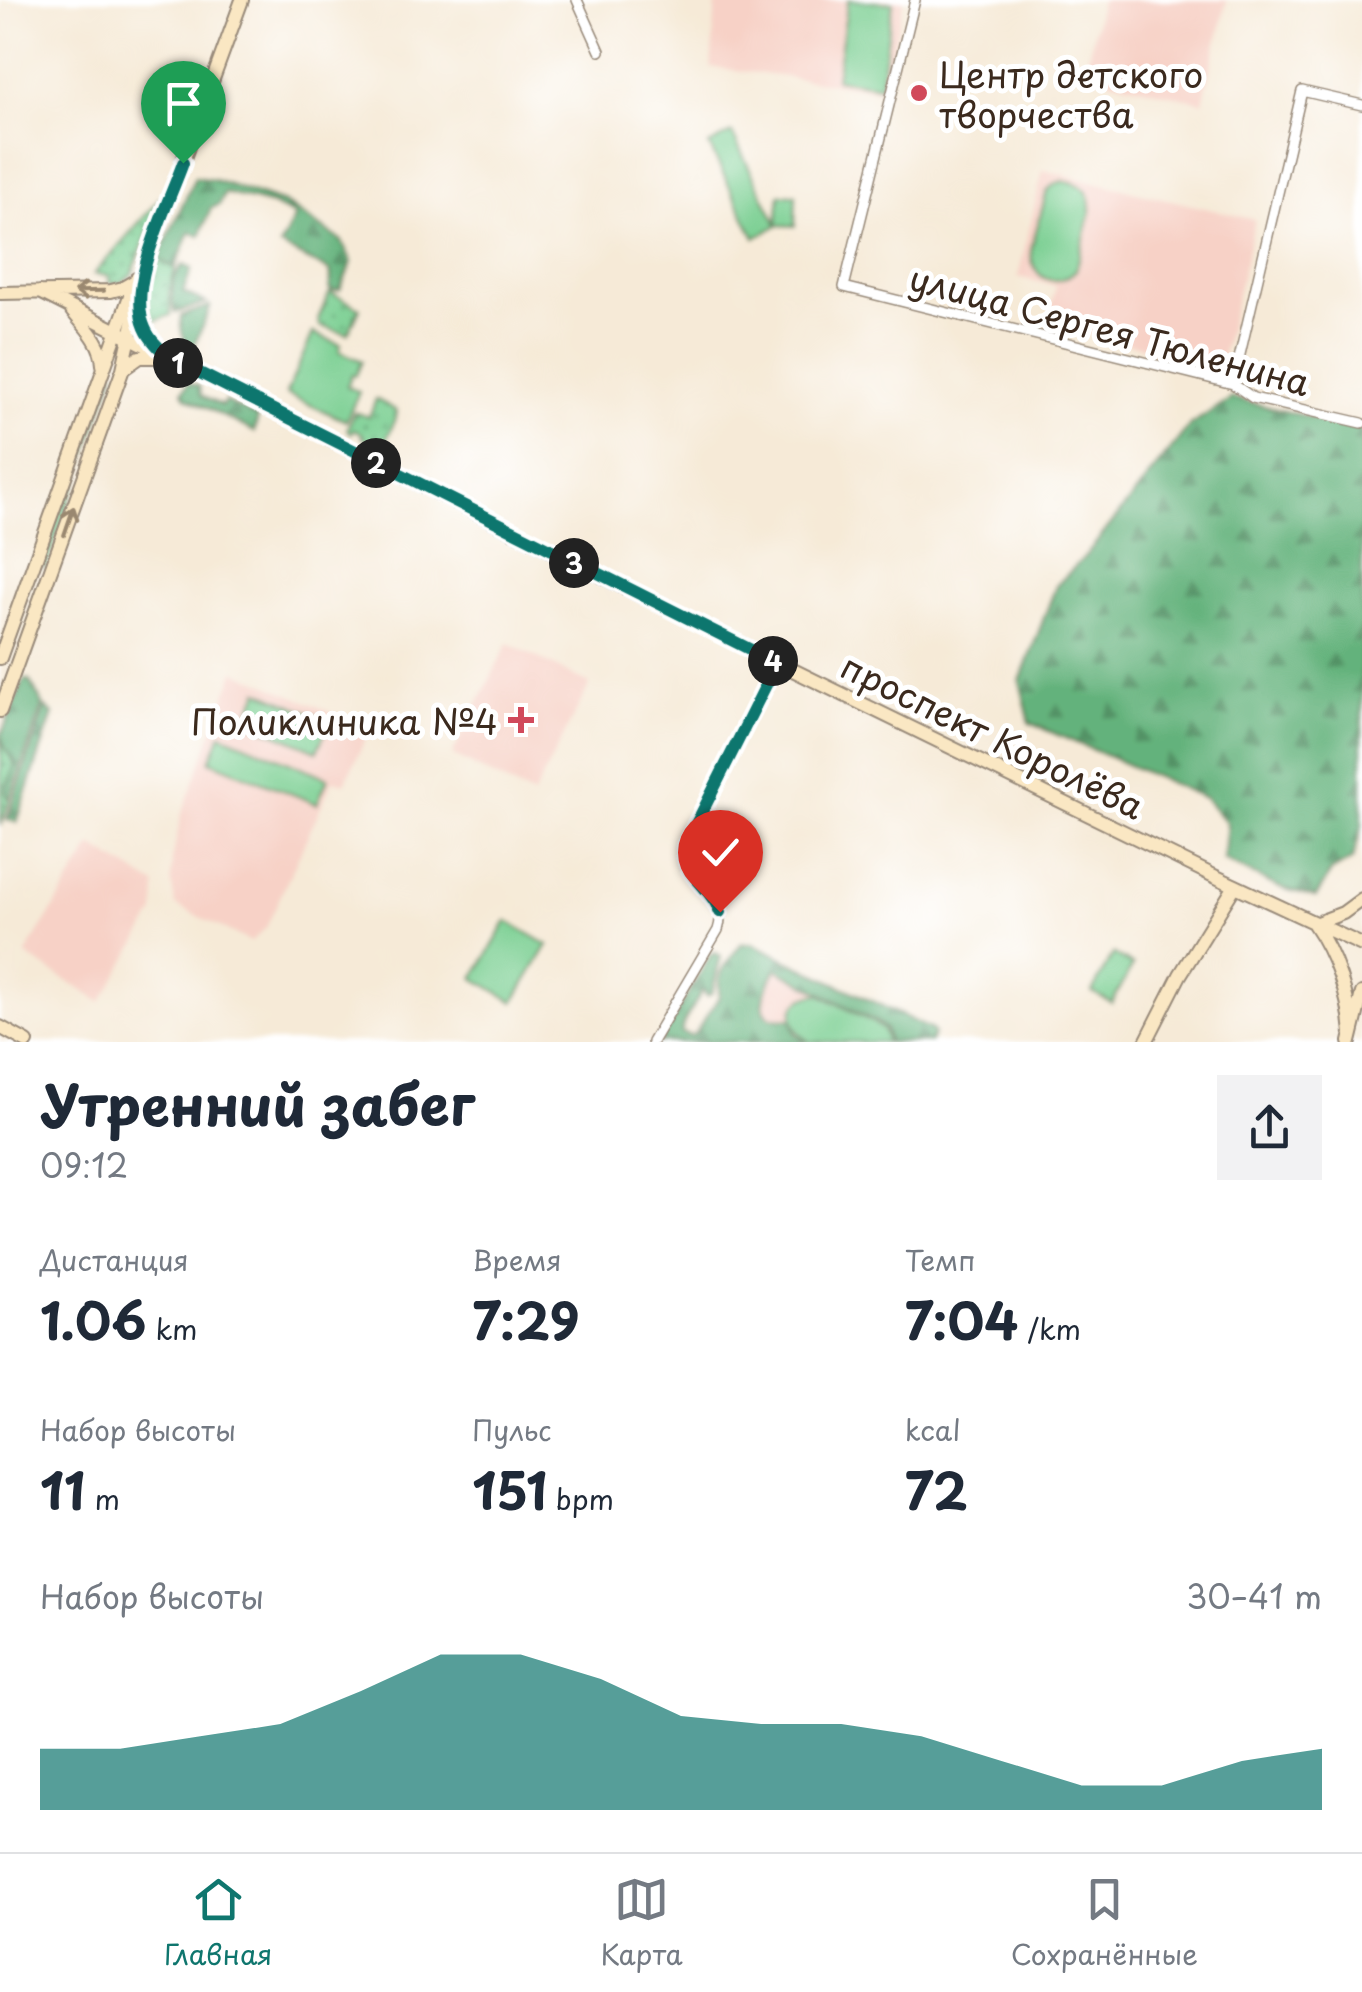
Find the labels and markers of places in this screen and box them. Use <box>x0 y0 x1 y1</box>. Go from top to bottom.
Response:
place label: Центр детского творчества <box>939 47 1203 140</box>
pin <box>141 61 226 164</box>
marker: Центр детского творчества <box>908 82 930 104</box>
pin: 1 <box>153 338 203 388</box>
pin: 2 <box>351 438 401 488</box>
pin: 3 <box>549 538 599 588</box>
pin: 4 <box>748 636 798 686</box>
place label: Поликлиника №4 <box>191 694 498 747</box>
marker: Поликлиника №4 <box>508 707 534 733</box>
pin <box>678 810 763 913</box>

